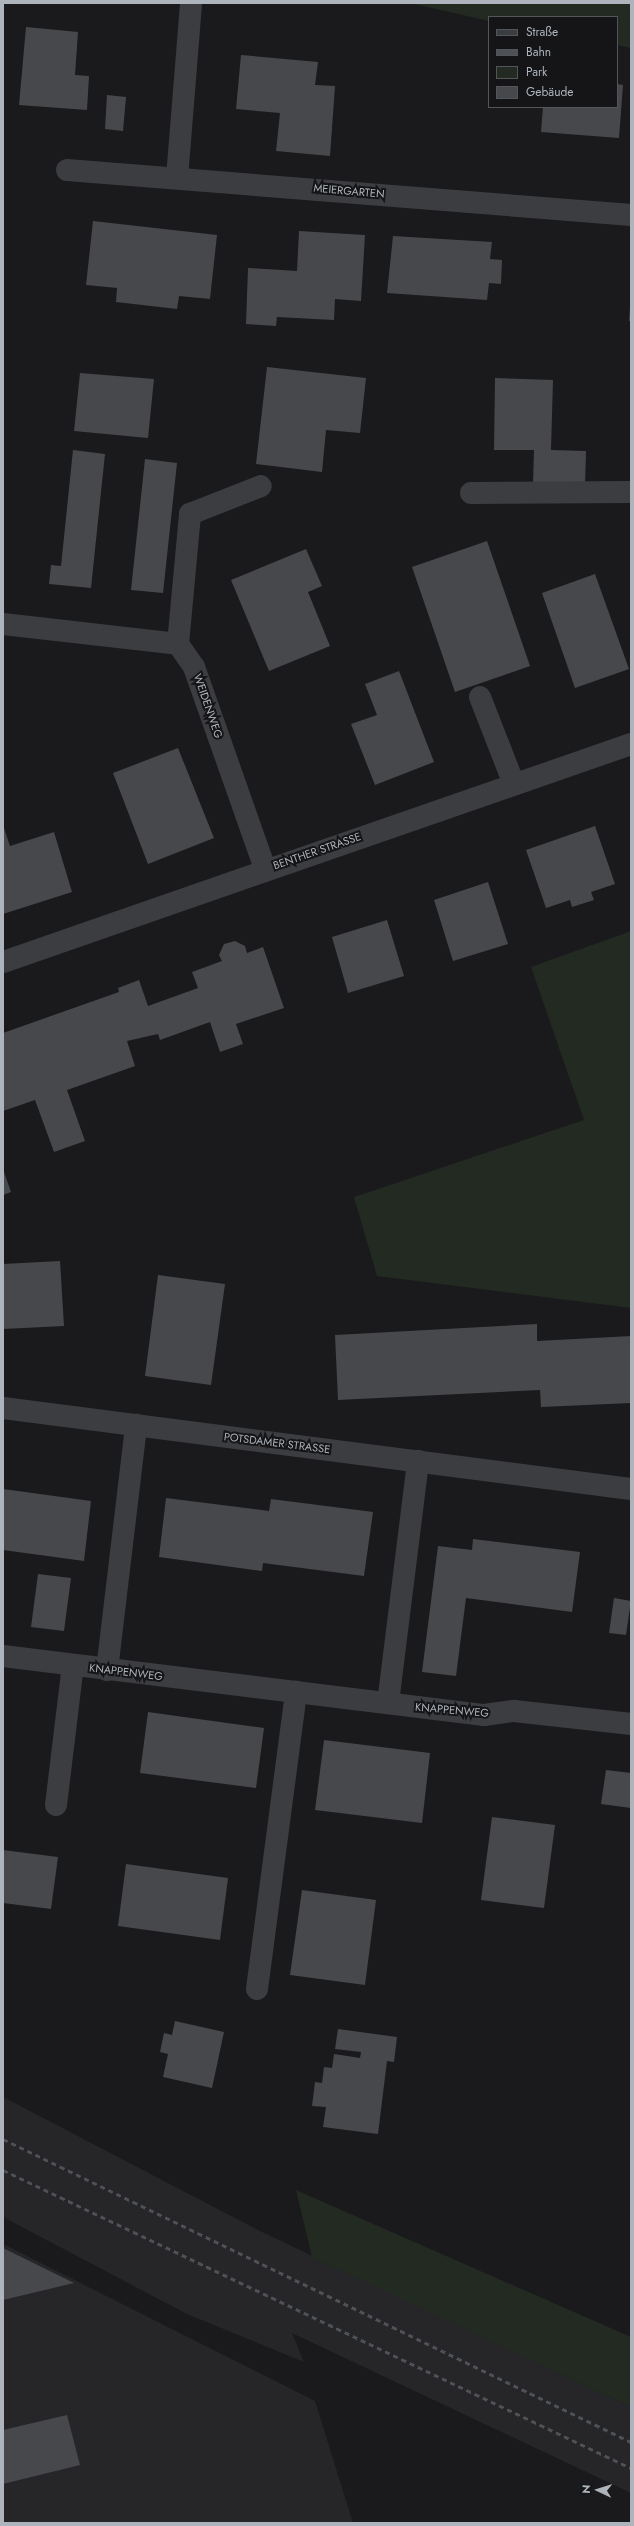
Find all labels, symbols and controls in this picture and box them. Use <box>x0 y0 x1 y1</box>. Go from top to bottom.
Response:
legend <box>488 16 618 108</box>
text: Straße <box>526 23 558 41</box>
text: Bahn <box>526 43 551 61</box>
text: Park <box>526 63 547 81</box>
text: Gebäude <box>526 83 573 101</box>
street label: MEIERGARTEN <box>313 181 385 201</box>
street label: WEIDENWEG <box>191 672 225 740</box>
street label: BENTHER STRASSE <box>271 830 363 872</box>
street label: POTSDAMER STRASSE <box>223 1430 331 1456</box>
street label: KNAPPENWEG <box>88 1661 164 1683</box>
street label: KNAPPENWEG <box>415 1700 489 1720</box>
north arrow <box>578 2470 618 2510</box>
text: N <box>578 2484 594 2494</box>

